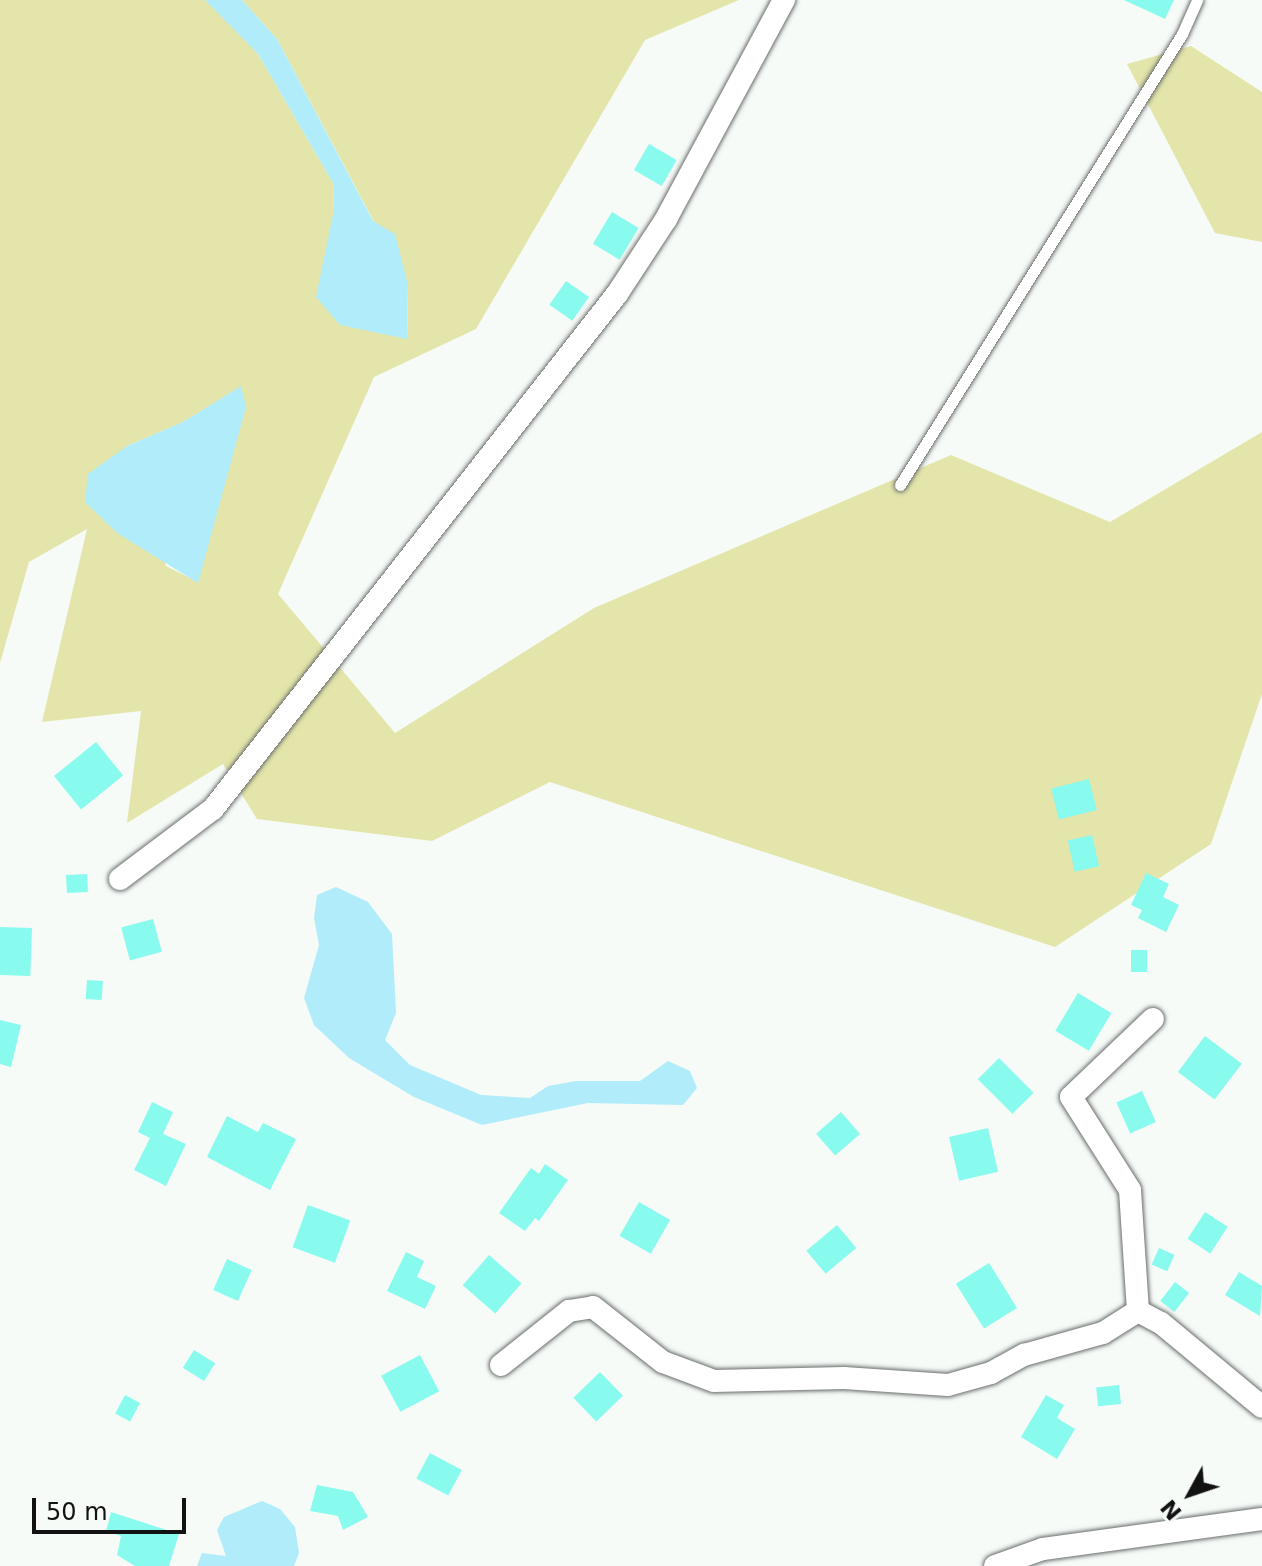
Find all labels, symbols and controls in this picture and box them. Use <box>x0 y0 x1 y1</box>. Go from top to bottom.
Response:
north arrow <box>1150 1454 1230 1534</box>
scale bar <box>36 1482 190 1532</box>
text: N <box>1156 1495 1187 1525</box>
text: 50 m <box>46 1498 108 1526</box>

